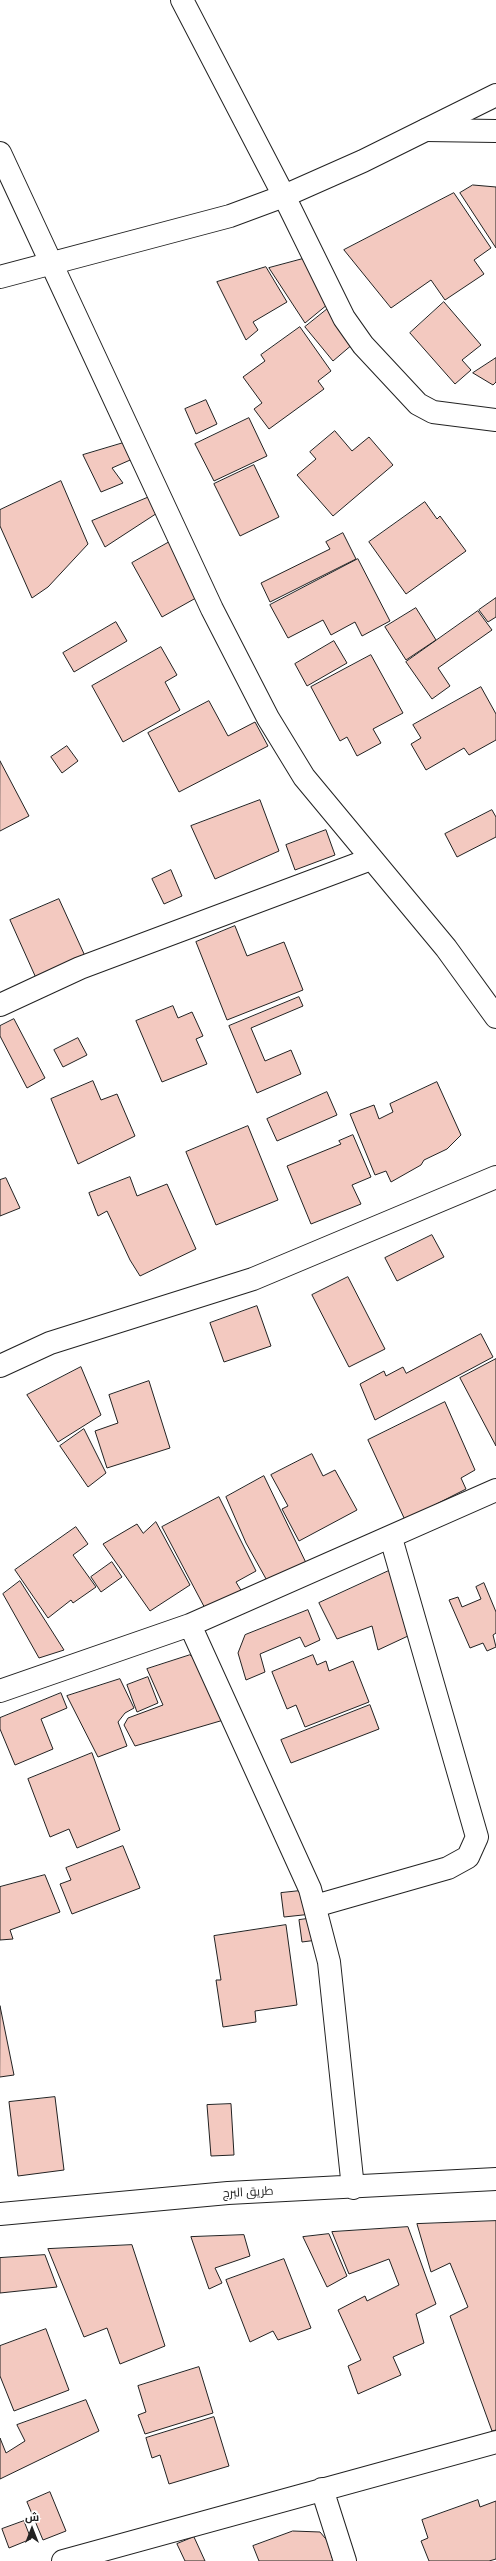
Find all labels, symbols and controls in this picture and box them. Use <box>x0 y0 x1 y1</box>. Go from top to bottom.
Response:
street label: طريق البرج <box>222 2183 274 2201</box>
north arrow <box>12 2509 52 2549</box>
text: ش <box>25 2510 39 2523</box>

